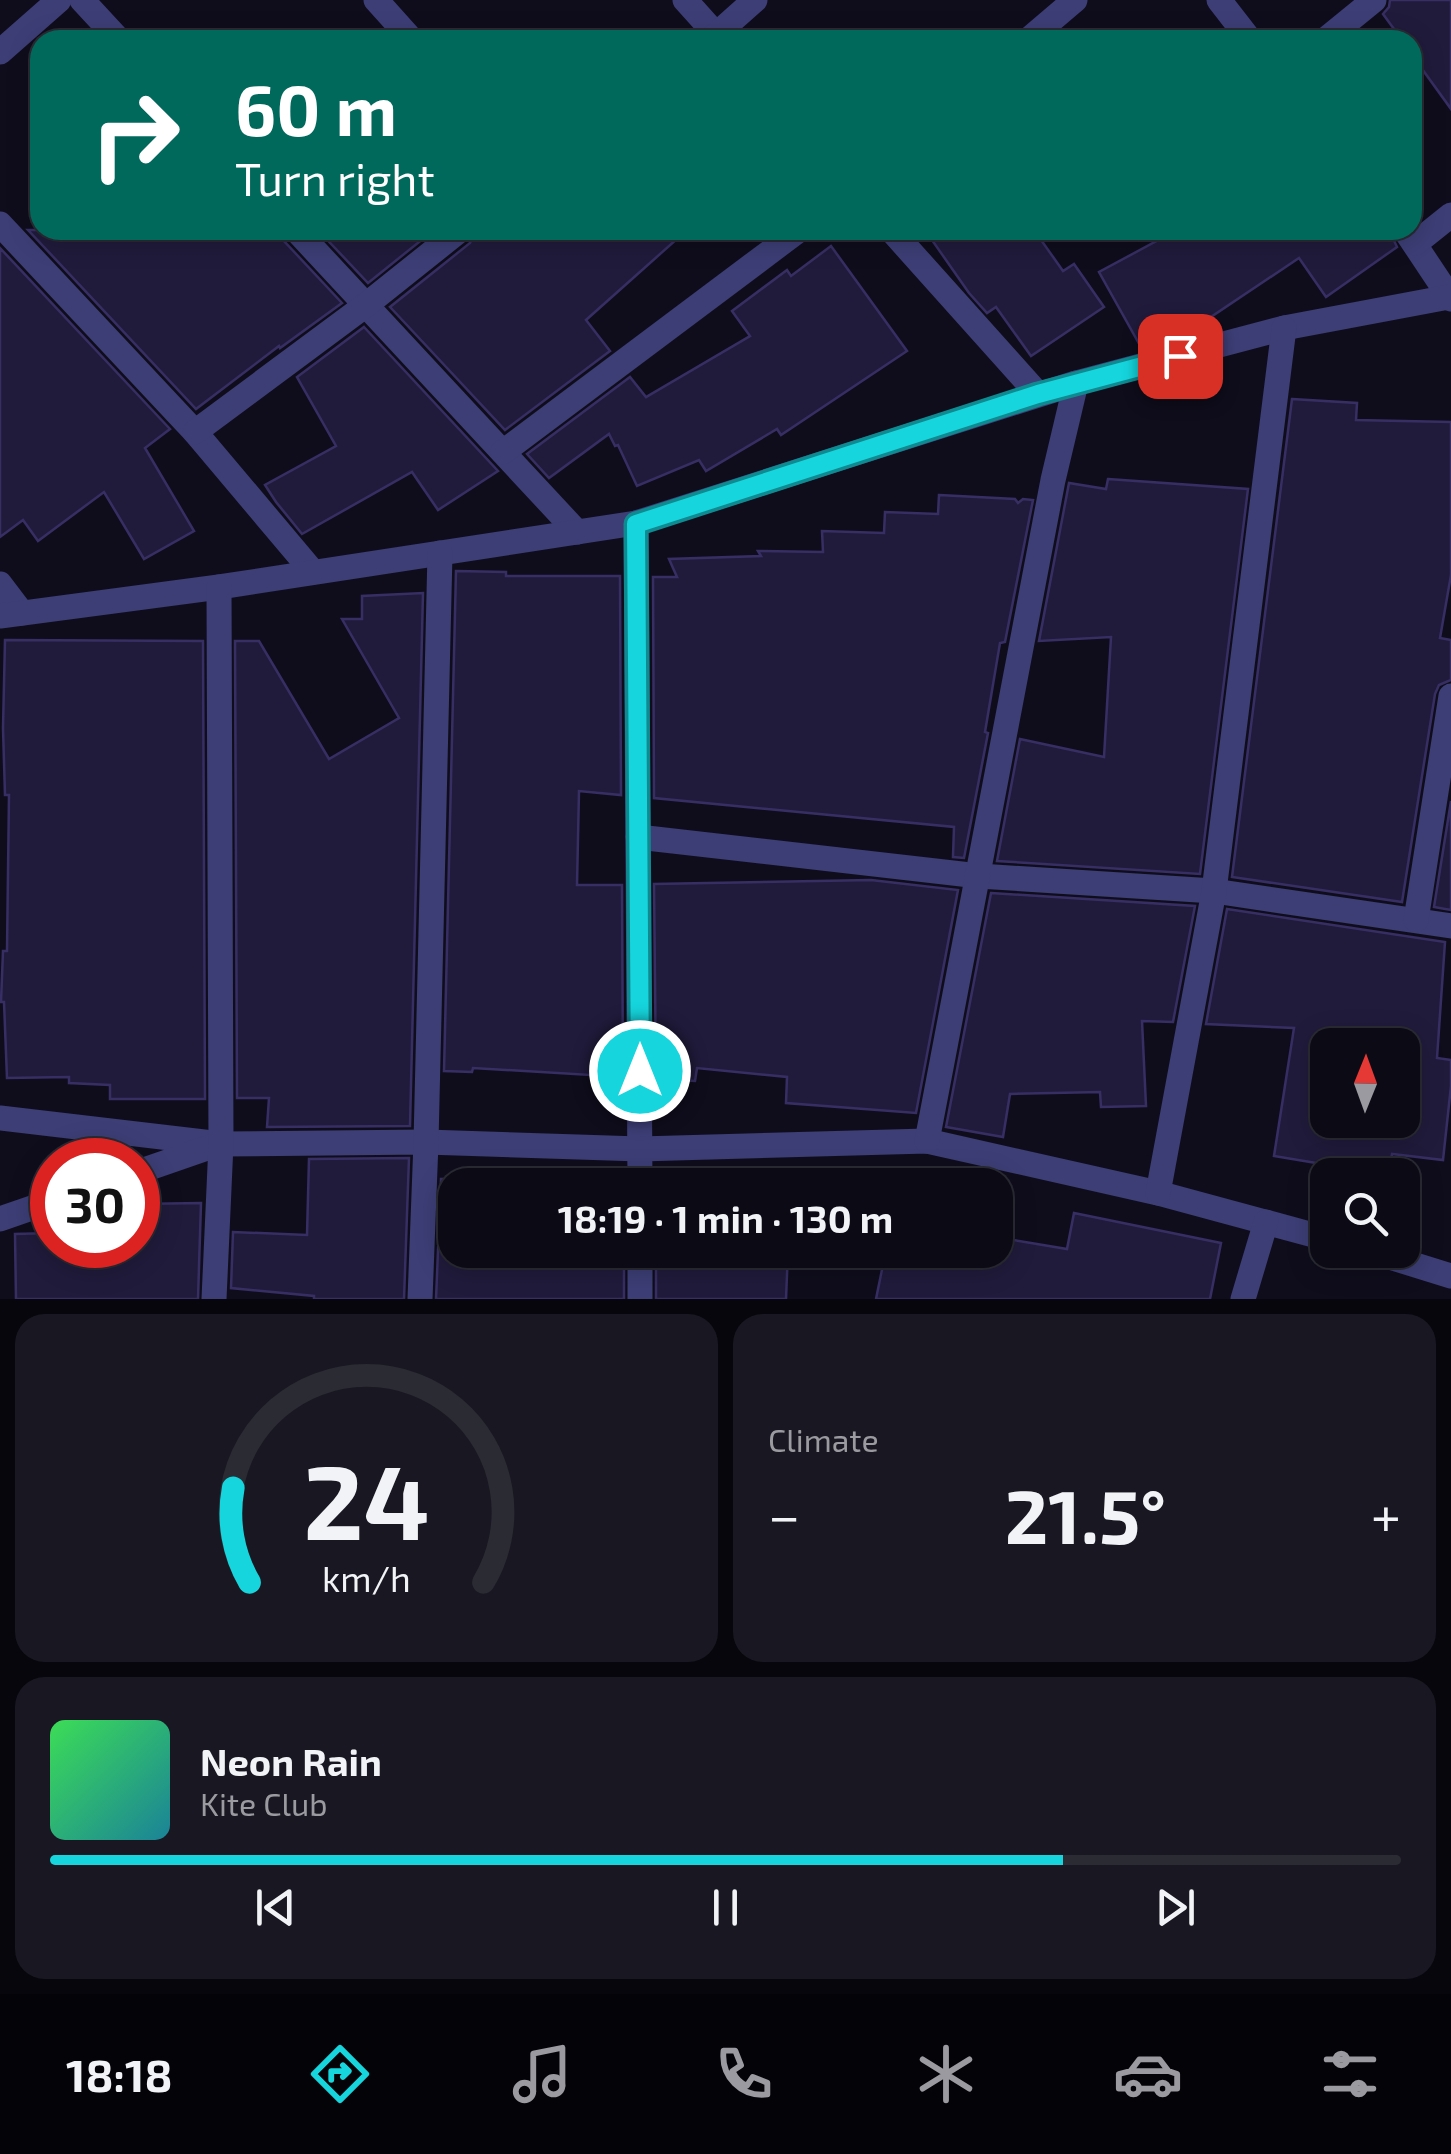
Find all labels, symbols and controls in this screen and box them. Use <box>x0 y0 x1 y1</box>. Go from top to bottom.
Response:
text: 60 m <box>235 66 397 150</box>
icon: right <box>70 70 200 200</box>
text: Turn right <box>235 151 435 205</box>
pin <box>1138 314 1223 399</box>
icon: arrive <box>1153 329 1208 384</box>
position arrow <box>588 1019 692 1123</box>
north arrow <box>1310 1028 1420 1138</box>
map controls <box>1310 1028 1420 1268</box>
speed limit sign: 30 <box>30 1138 160 1268</box>
button: search <box>1310 1158 1420 1268</box>
text: 18:19 · 1 min · 130 m <box>558 1195 893 1241</box>
text: Climate <box>768 1420 879 1458</box>
text: 24 <box>303 1436 430 1561</box>
text: 21.5° <box>1005 1469 1166 1559</box>
text: − <box>768 1481 800 1547</box>
text: + <box>1371 1481 1401 1547</box>
text: km/h <box>322 1556 411 1599</box>
text: Neon Rain <box>200 1738 382 1784</box>
text: Kite Club <box>200 1784 328 1822</box>
icon: previous <box>248 1880 303 1935</box>
icon: pause <box>698 1880 753 1935</box>
icon: next <box>1148 1880 1203 1935</box>
icon: directions <box>305 2039 375 2109</box>
icon: music <box>507 2039 577 2109</box>
icon: phone <box>709 2039 779 2109</box>
icon: climate <box>911 2039 981 2109</box>
icon: car <box>1113 2039 1183 2109</box>
icon: filters <box>1315 2039 1385 2109</box>
text: 18:18 <box>66 2047 173 2101</box>

